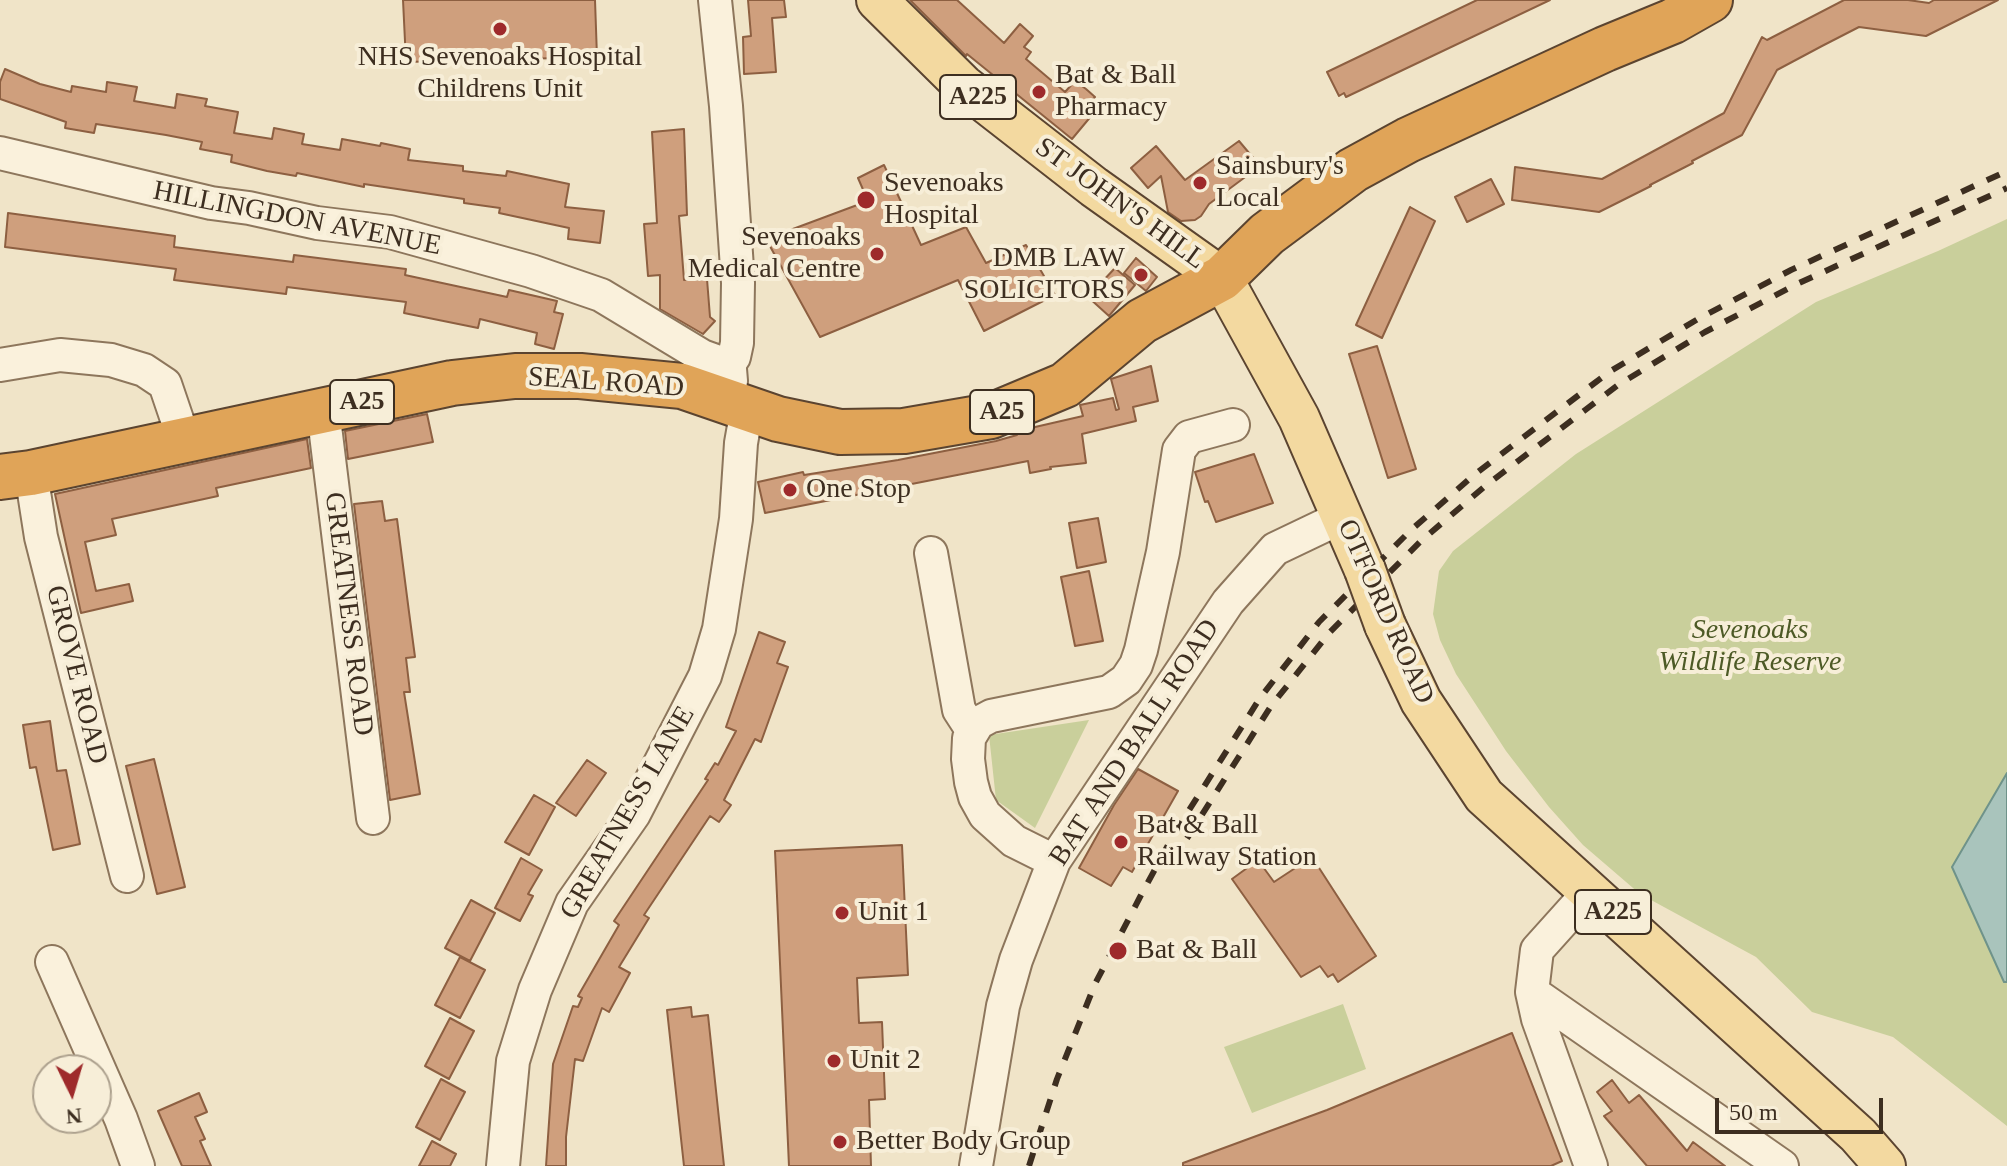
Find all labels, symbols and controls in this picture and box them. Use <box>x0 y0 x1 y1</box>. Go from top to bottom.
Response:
marker: NHS Sevenoaks Hospital Childrens Unit <box>491 20 509 38</box>
place label: NHS Sevenoaks Hospital Childrens Unit <box>358 41 642 107</box>
place label: Bat & Ball Pharmacy <box>1055 59 1176 125</box>
road number: A225 <box>940 75 1016 119</box>
marker: Bat & Ball Pharmacy <box>1030 83 1048 101</box>
street label: ST JOHN'S HILL <box>1028 131 1212 277</box>
place label: Sainsbury's Local <box>1216 150 1344 216</box>
place label: Sevenoaks Hospital <box>884 167 1004 233</box>
marker: Sainsbury's Local <box>1191 174 1209 192</box>
street label: HILLINGDON AVENUE <box>150 175 444 263</box>
marker: Sevenoaks Hospital <box>855 189 877 211</box>
place label: Sevenoaks Medical Centre <box>688 221 861 287</box>
place label: DMB LAW SOLICITORS <box>964 242 1125 308</box>
marker: Sevenoaks Medical Centre <box>868 245 886 263</box>
marker: DMB LAW SOLICITORS <box>1132 266 1150 284</box>
street label: SEAL ROAD <box>527 361 685 405</box>
road number: A25 <box>330 380 394 424</box>
road number: A25 <box>970 390 1034 434</box>
place label: One Stop <box>806 473 911 507</box>
marker: One Stop <box>781 481 799 499</box>
street label: GREATNESS ROAD <box>316 490 380 738</box>
street label: OTFORD ROAD <box>1329 515 1441 709</box>
street label: GROVE ROAD <box>38 582 114 768</box>
street label: BAT AND BALL ROAD <box>1043 614 1227 872</box>
park label: Sevenoaks Wildlife Reserve <box>1659 614 1841 680</box>
street label: GREATNESS LANE <box>553 701 703 925</box>
place label: Bat & Ball Railway Station <box>1137 809 1317 875</box>
marker: Bat & Ball Railway Station <box>1112 833 1130 851</box>
road number: A225 <box>1575 890 1651 934</box>
place label: Unit 1 <box>858 896 929 930</box>
marker: Unit 1 <box>833 904 851 922</box>
place label: Bat & Ball <box>1136 934 1257 968</box>
marker: Bat & Ball <box>1107 940 1129 962</box>
place label: Unit 2 <box>850 1044 921 1078</box>
marker: Unit 2 <box>825 1052 843 1070</box>
north arrow <box>32 1054 112 1134</box>
scale bar <box>1719 1082 1887 1132</box>
text: 50 m <box>1729 1099 1778 1125</box>
text: N <box>65 1103 83 1130</box>
place label: Better Body Group <box>856 1125 1071 1159</box>
marker: Better Body Group <box>831 1133 849 1151</box>

